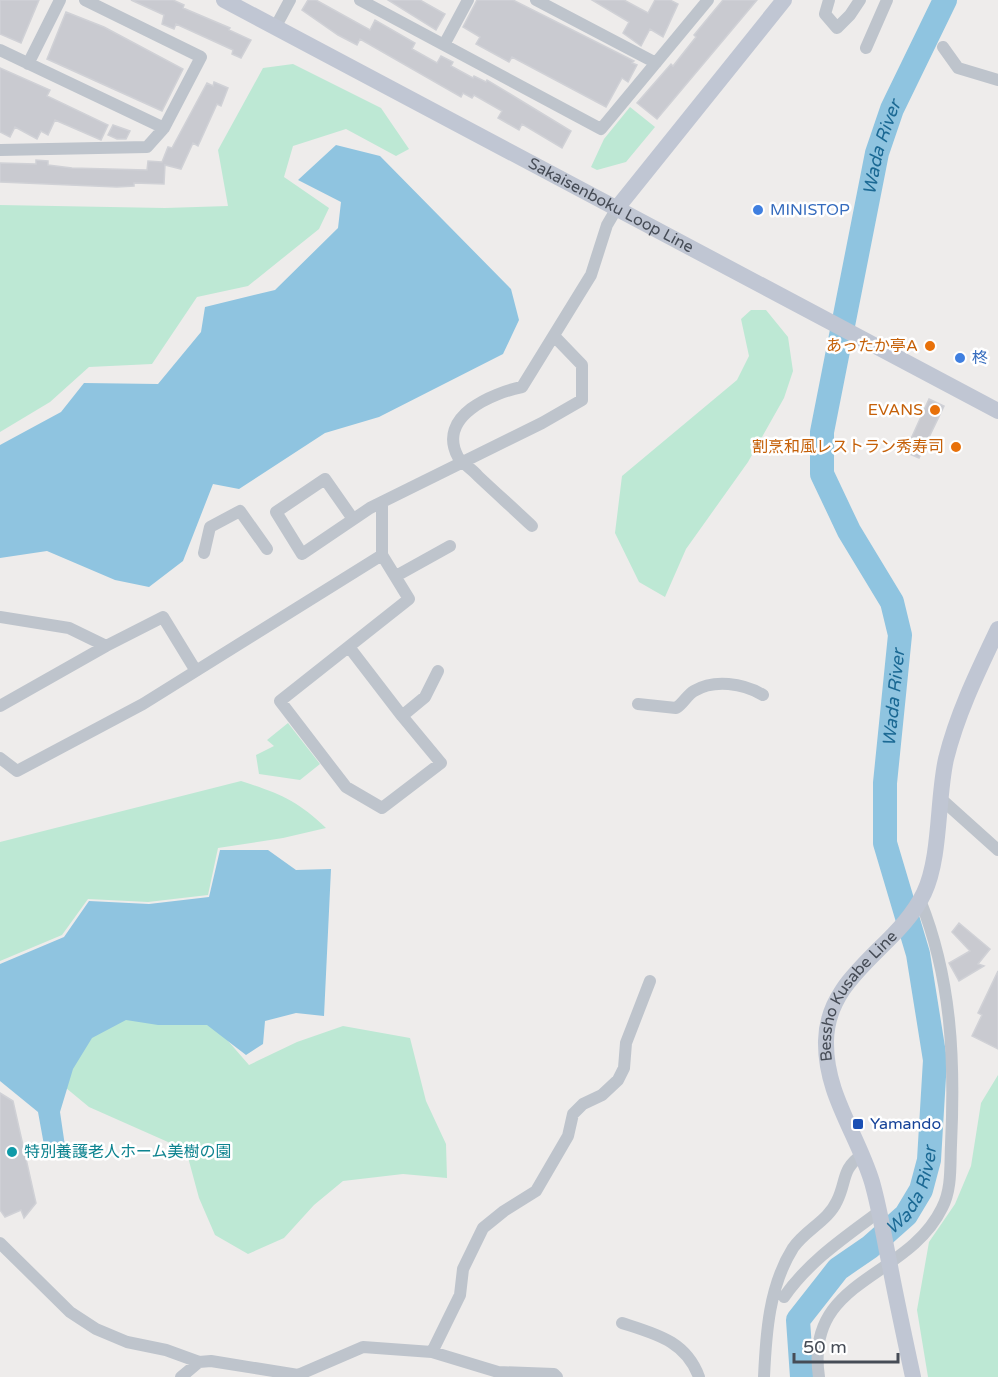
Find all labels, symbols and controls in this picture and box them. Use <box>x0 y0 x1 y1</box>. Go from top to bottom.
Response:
water label: Wada River <box>858 95 907 197</box>
street label: Sakaisenboku Loop Line <box>525 153 697 257</box>
place label: MINISTOP <box>770 200 850 220</box>
marker: MINISTOP <box>751 203 765 217</box>
place label: あったか亭A <box>826 336 918 356</box>
marker: あったか亭A <box>923 339 937 353</box>
place label: 柊 <box>972 348 988 368</box>
marker: 柊 <box>953 351 967 365</box>
place label: EVANS <box>868 400 923 420</box>
marker: EVANS <box>928 403 942 417</box>
place label: 割烹和風レストラン秀寿司 <box>752 437 944 457</box>
marker: 割烹和風レストラン秀寿司 <box>949 440 963 454</box>
water label: Wada River <box>878 646 910 748</box>
street label: Bessho Kusabe Line <box>816 927 902 1063</box>
place label: Yamando <box>870 1114 941 1134</box>
marker: Yamando <box>851 1117 865 1131</box>
place label: 特別養護老人ホーム美樹の園 <box>24 1142 232 1162</box>
water label: Wada River <box>881 1144 941 1239</box>
marker: 特別養護老人ホーム美樹の園 <box>5 1145 19 1159</box>
scale bar <box>794 1326 898 1364</box>
text: 50 m <box>803 1336 847 1358</box>

